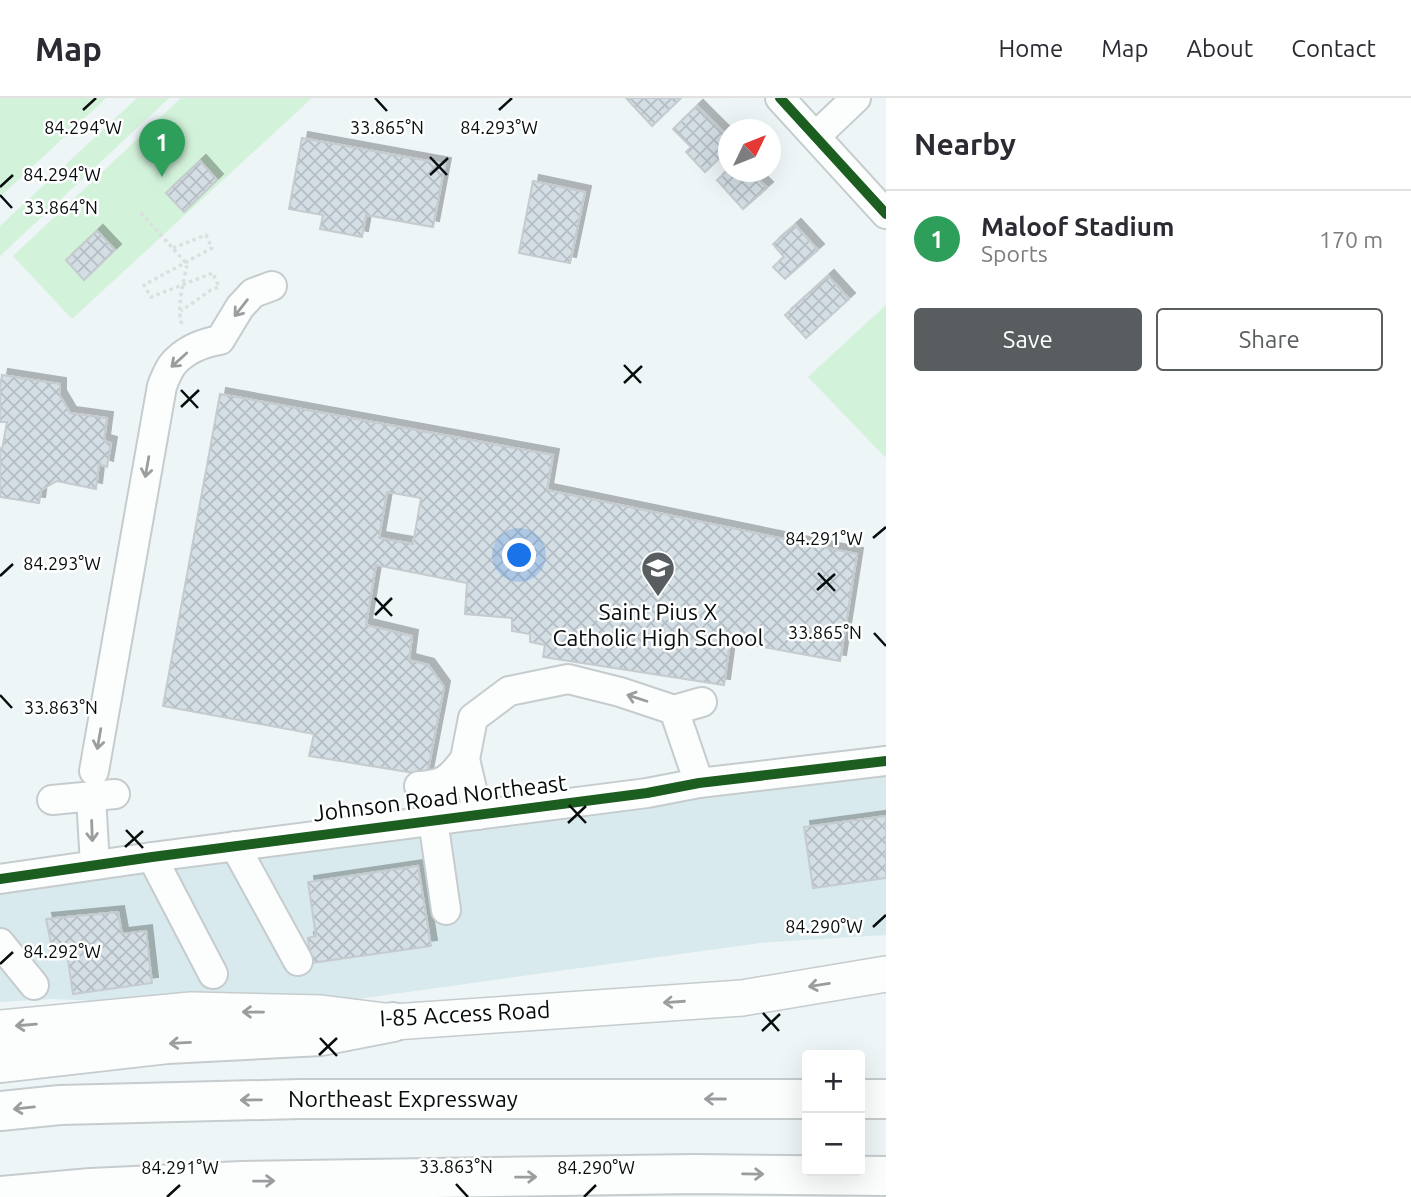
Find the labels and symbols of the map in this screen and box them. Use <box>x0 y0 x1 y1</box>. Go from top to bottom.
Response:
text: 84.294°W <box>44 117 122 137</box>
text: 33.865°N <box>350 117 424 137</box>
text: 84.293°W <box>460 117 538 137</box>
pin: 1 <box>139 119 185 177</box>
north arrow <box>718 119 781 182</box>
text: 84.294°W <box>23 164 101 184</box>
text: 33.864°N <box>24 197 98 217</box>
one-way arrow <box>233 298 249 316</box>
one-way arrow <box>171 351 188 368</box>
one-way arrow <box>140 455 154 478</box>
text: 84.291°W <box>785 528 863 548</box>
your location <box>502 538 536 572</box>
school or university icon: Saint Pius X Catholic High School <box>639 549 677 598</box>
text: 84.293°W <box>23 553 101 573</box>
place label: Saint Pius X Catholic High School <box>552 599 764 650</box>
text: 33.865°N <box>788 622 862 642</box>
one-way arrow <box>626 690 648 703</box>
text: 33.863°N <box>24 697 98 717</box>
one-way arrow <box>92 727 105 750</box>
street label: Johnson Road Northeast <box>312 770 568 825</box>
one-way arrow <box>86 819 99 842</box>
text: 84.290°W <box>785 916 863 936</box>
text: 84.292°W <box>23 941 101 961</box>
one-way arrow <box>808 979 831 992</box>
one-way arrow <box>663 996 685 1009</box>
street label: I-85 Access Road <box>379 997 551 1030</box>
one-way arrow <box>242 1005 265 1018</box>
one-way arrow <box>15 1019 38 1032</box>
one-way arrow <box>169 1037 192 1050</box>
street label: Northeast Expressway <box>288 1086 518 1111</box>
one-way arrow <box>703 1092 726 1106</box>
one-way arrow <box>240 1093 263 1107</box>
one-way arrow <box>13 1102 36 1115</box>
text: 33.863°N <box>419 1156 493 1176</box>
text: 84.291°W <box>141 1157 219 1177</box>
text: 84.290°W <box>557 1157 635 1177</box>
one-way arrow <box>741 1167 764 1181</box>
one-way arrow <box>514 1170 537 1184</box>
one-way arrow <box>252 1174 275 1188</box>

